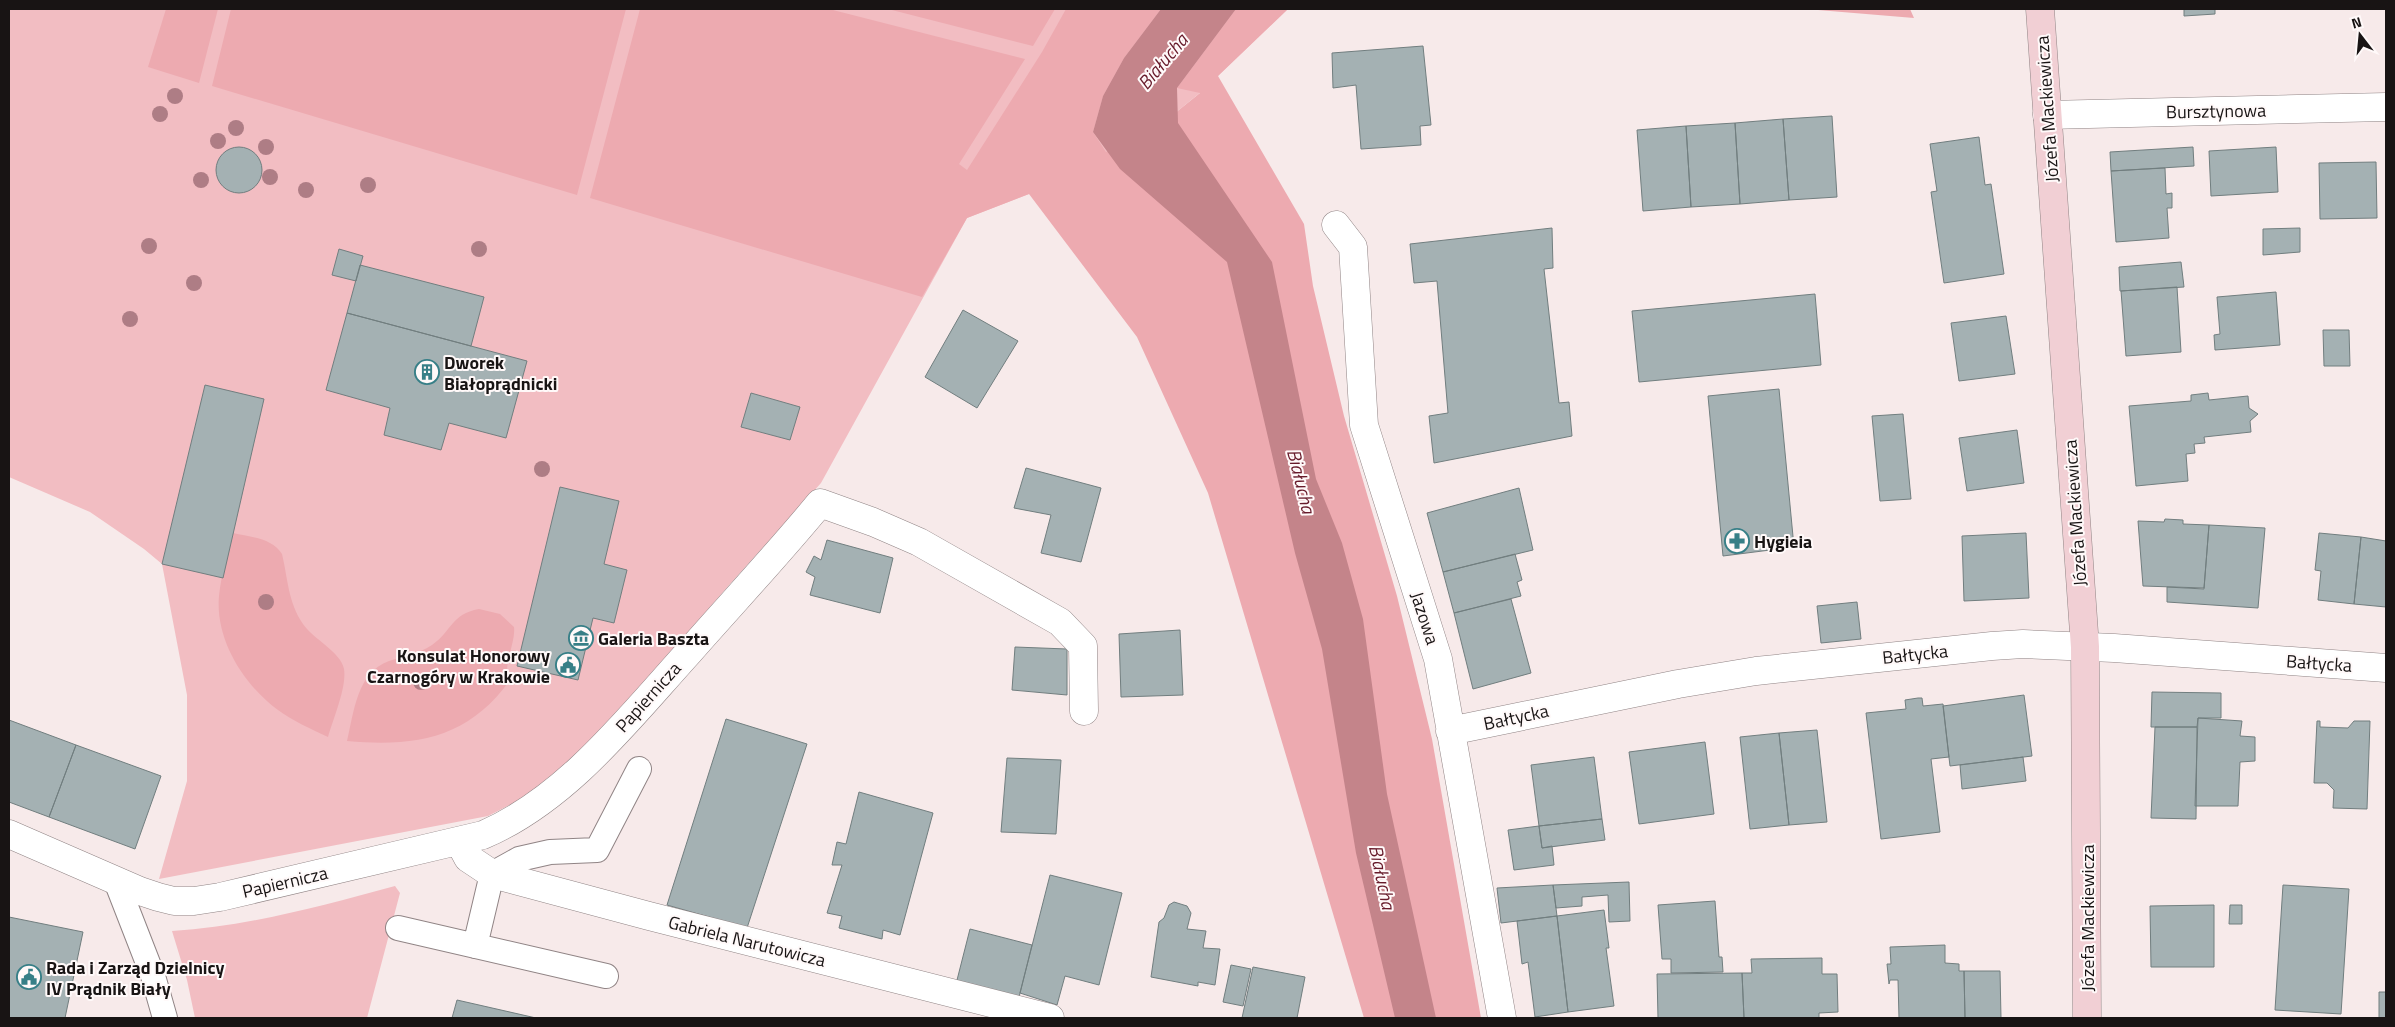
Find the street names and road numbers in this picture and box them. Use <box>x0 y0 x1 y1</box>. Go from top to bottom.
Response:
street label: Józefa Mackiewicza <box>2028 35 2066 183</box>
street label: Bursztynowa <box>2166 97 2266 125</box>
street label: Józefa Mackiewicza <box>2056 439 2094 587</box>
street label: Jazowa <box>1404 588 1446 648</box>
street label: Bałtycka <box>1881 637 1949 671</box>
street label: Bałtycka <box>2285 647 2353 679</box>
street label: Papiernicza <box>609 656 687 738</box>
street label: Bałtycka <box>1481 697 1551 737</box>
street label: Józefa Mackiewicza <box>2074 845 2101 992</box>
street label: Papiernicza <box>240 859 330 905</box>
street label: Gabriela Narutowicza <box>665 908 829 974</box>

